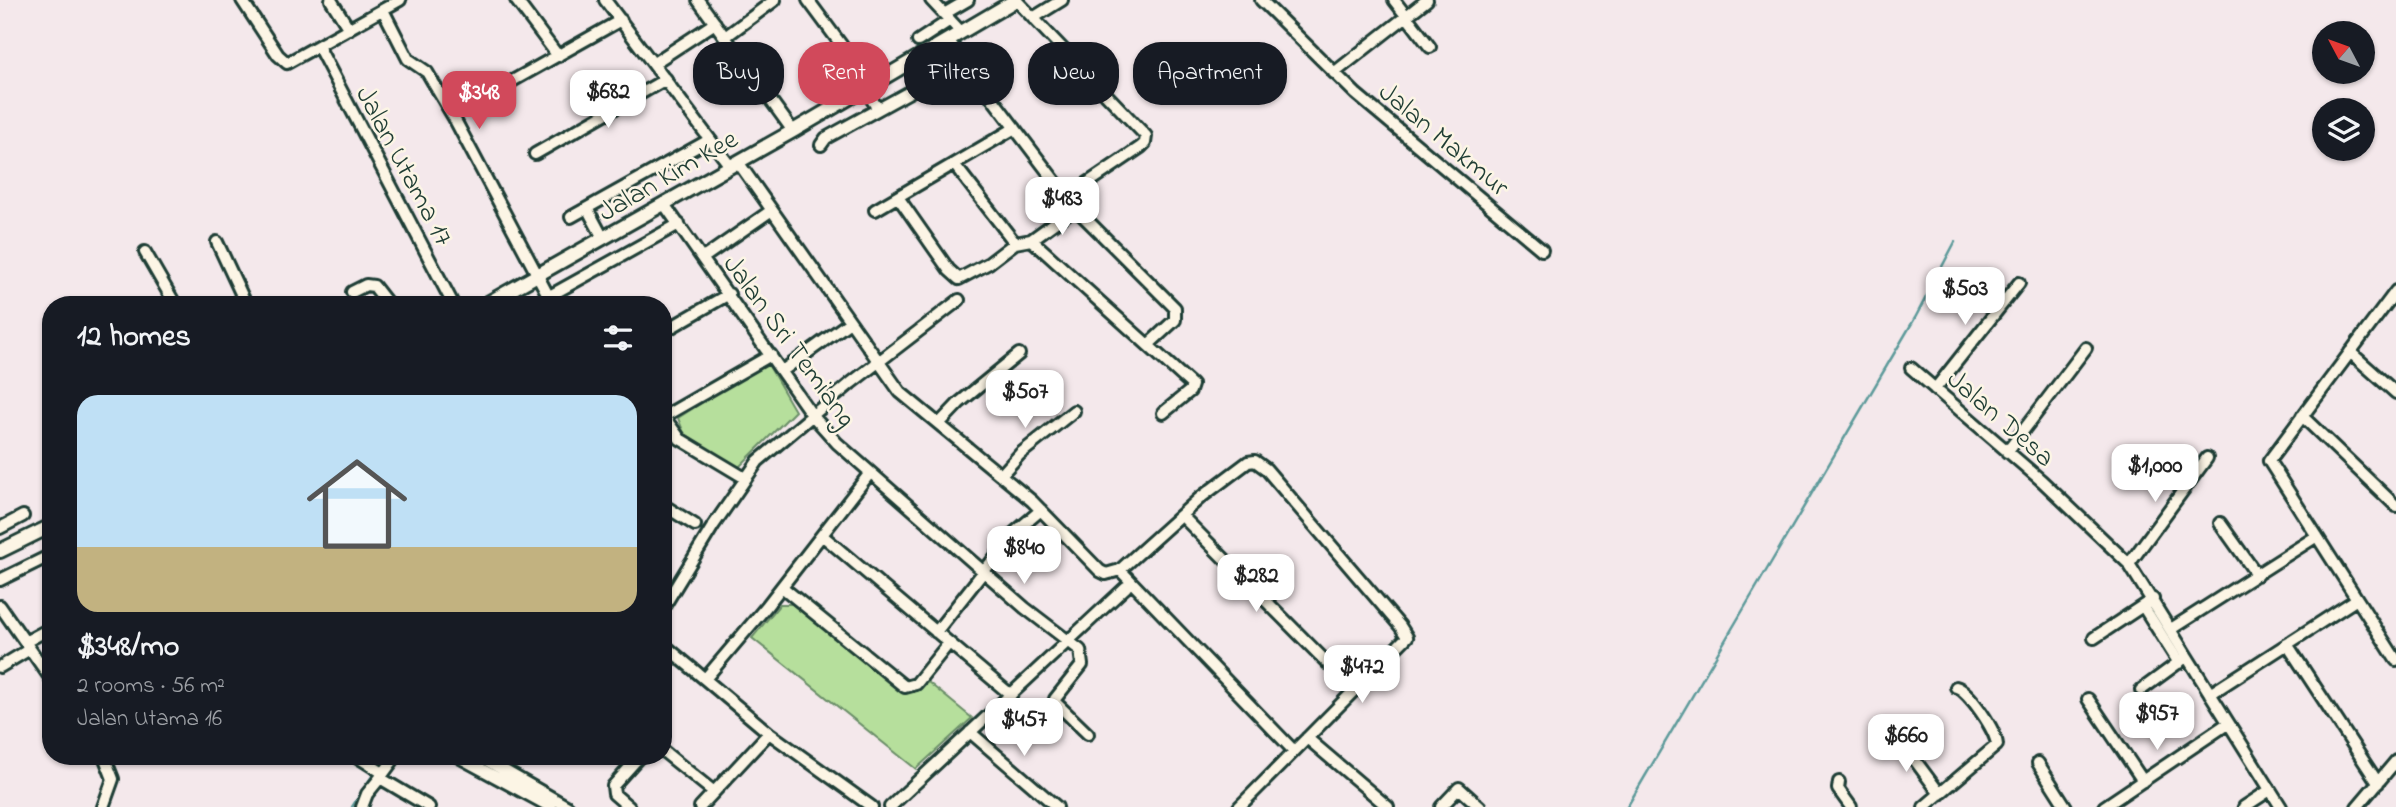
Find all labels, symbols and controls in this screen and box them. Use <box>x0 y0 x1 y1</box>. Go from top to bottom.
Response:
north arrow <box>2312 21 2375 84</box>
map controls <box>2312 21 2375 161</box>
chip: Buy <box>693 42 784 105</box>
chip: Rent <box>798 42 890 105</box>
chip: Filters <box>904 42 1014 105</box>
chip: New <box>1028 42 1119 105</box>
chip: Apartment <box>1133 42 1287 105</box>
pin: $682 <box>567 71 649 130</box>
pin: $348 <box>438 72 520 131</box>
street label: Jalan Makmur <box>1368 74 1518 208</box>
text: $682 <box>586 76 630 109</box>
text: $348 <box>458 77 500 110</box>
street label: Jalan Utama 17 <box>344 79 463 254</box>
button: layers <box>2312 98 2375 161</box>
street label: Jalan Kim Kee <box>591 120 747 234</box>
pin: $483 <box>1021 177 1103 237</box>
text: $483 <box>1041 183 1083 216</box>
street label: Jalan Sri Temiang <box>711 247 865 437</box>
pin: $503 <box>1924 268 2006 327</box>
text: $503 <box>1942 273 1988 306</box>
text: 12 homes <box>77 316 191 360</box>
icon: filters <box>599 319 637 357</box>
street label: Jalan Desa <box>1936 361 2063 478</box>
pin: $507 <box>984 370 1066 430</box>
text: $507 <box>1002 376 1048 409</box>
icon: home <box>294 441 420 567</box>
pin: $1,000 <box>2098 444 2212 504</box>
text: $1,000 <box>2128 450 2183 483</box>
pin: $840 <box>983 526 1065 586</box>
text: $840 <box>1003 532 1045 565</box>
pin: $282 <box>1215 554 1297 614</box>
text: $282 <box>1233 560 1279 593</box>
text: $348/mo <box>77 626 179 670</box>
pin: $472 <box>1321 646 1403 705</box>
text: $472 <box>1340 651 1384 684</box>
text: 2 rooms · 56 m² <box>77 670 225 703</box>
pin: $957 <box>2116 692 2198 752</box>
pin: $457 <box>983 698 1065 758</box>
text: $957 <box>2135 698 2179 731</box>
text: Jalan Utama 16 <box>77 703 222 736</box>
text: $457 <box>1001 704 1047 737</box>
pin: $660 <box>1865 714 1947 774</box>
text: $660 <box>1884 720 1928 753</box>

